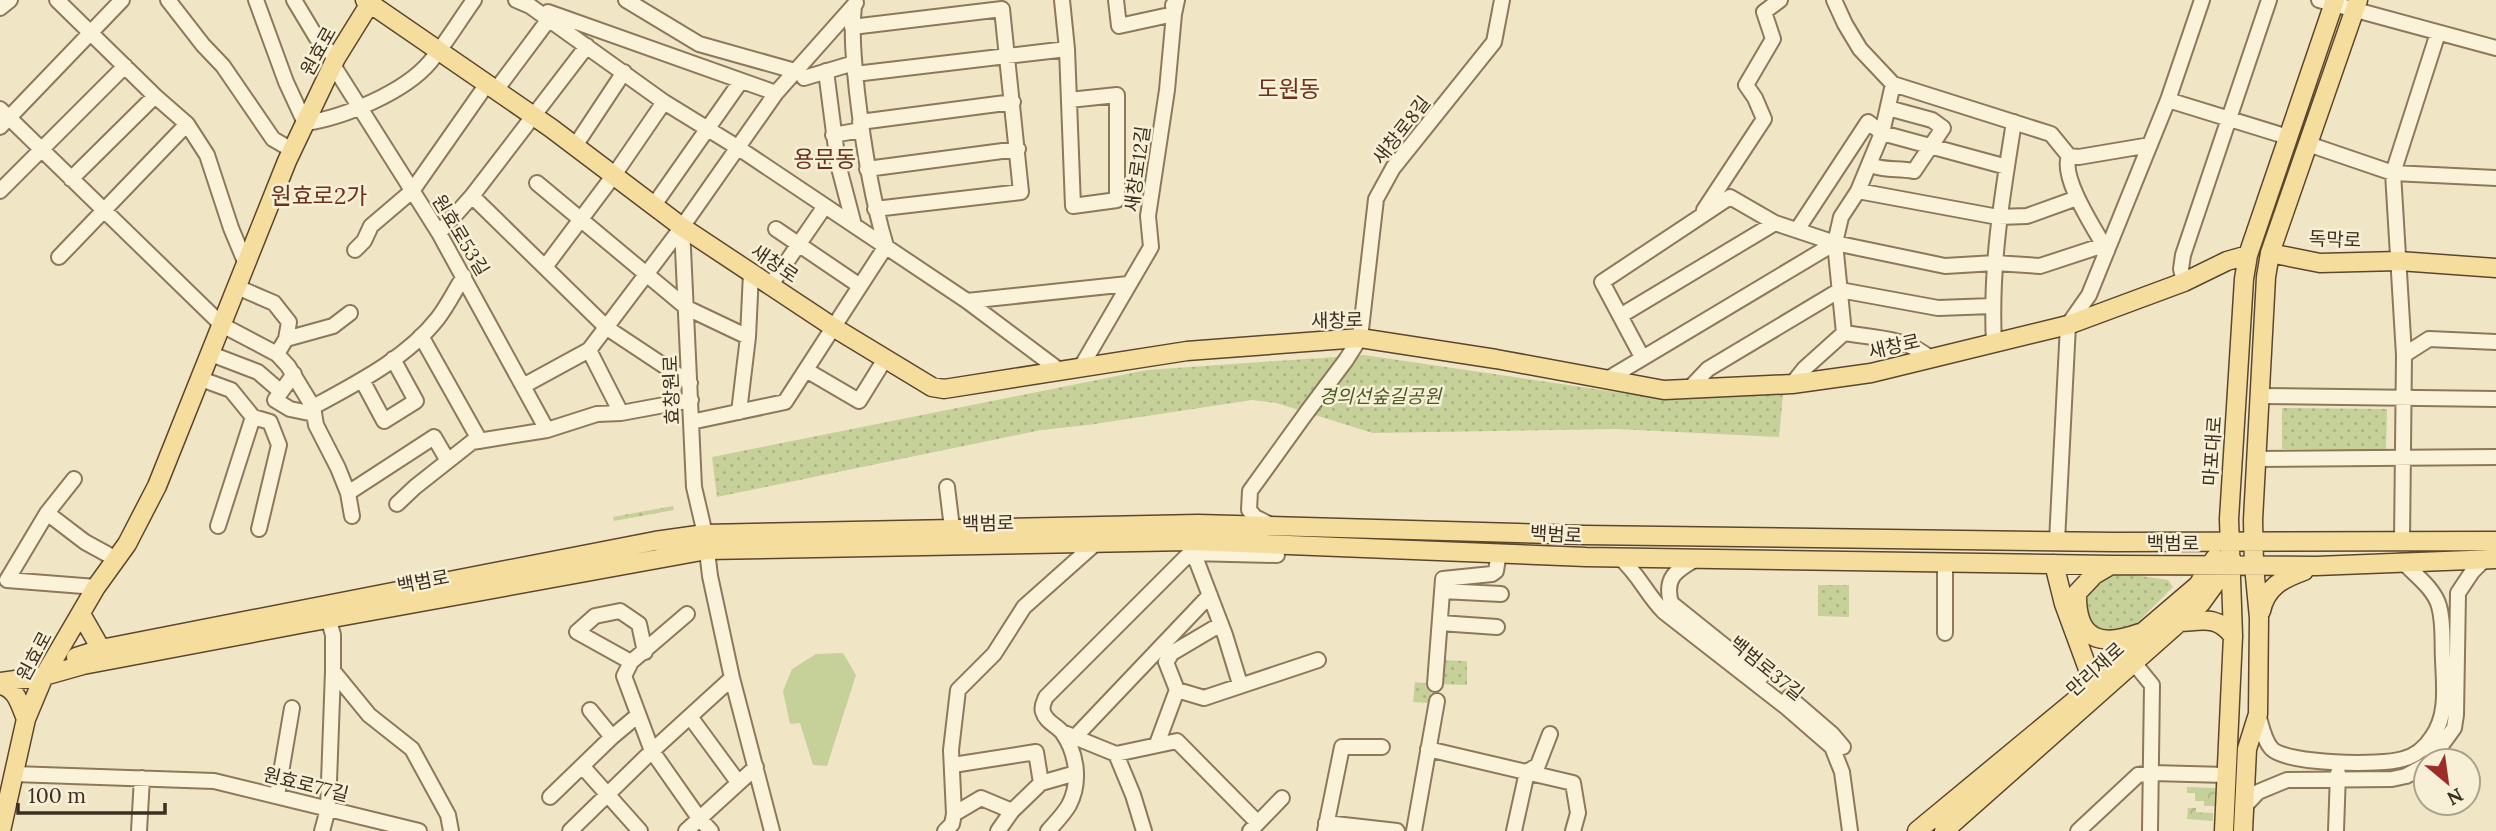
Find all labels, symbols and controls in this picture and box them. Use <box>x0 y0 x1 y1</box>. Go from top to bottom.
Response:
street label: 원효로 <box>295 22 341 80</box>
district label: 도원동 <box>1257 74 1321 103</box>
street label: 새창로8길 <box>1367 91 1435 169</box>
street label: 새창로12길 <box>1119 124 1155 214</box>
district label: 용문동 <box>793 144 857 173</box>
district label: 원효로2가 <box>271 181 368 210</box>
street label: 원효로53길 <box>427 190 495 280</box>
street label: 독막로 <box>2308 226 2362 252</box>
street label: 새창로 <box>747 238 803 288</box>
street label: 새창로 <box>1311 308 1363 332</box>
street label: 새창로 <box>1866 328 1922 364</box>
street label: 효창원로 <box>658 355 684 425</box>
park label: 경의선숲길공원 <box>1319 384 1443 408</box>
street label: 마포대로 <box>2198 415 2226 487</box>
street label: 백범로 <box>962 511 1014 535</box>
street label: 백범로 <box>1529 521 1583 547</box>
street label: 백범로 <box>2147 531 2199 555</box>
street label: 백범로 <box>395 564 451 598</box>
street label: 원효로 <box>11 627 57 685</box>
street label: 백범로37길 <box>1725 631 1809 705</box>
street label: 만리재로 <box>2061 637 2129 701</box>
north arrow <box>2412 747 2482 817</box>
street label: 원효로77길 <box>261 762 351 806</box>
scale bar <box>18 772 164 816</box>
text: 100 m <box>28 782 86 809</box>
text: N <box>2443 783 2467 811</box>

